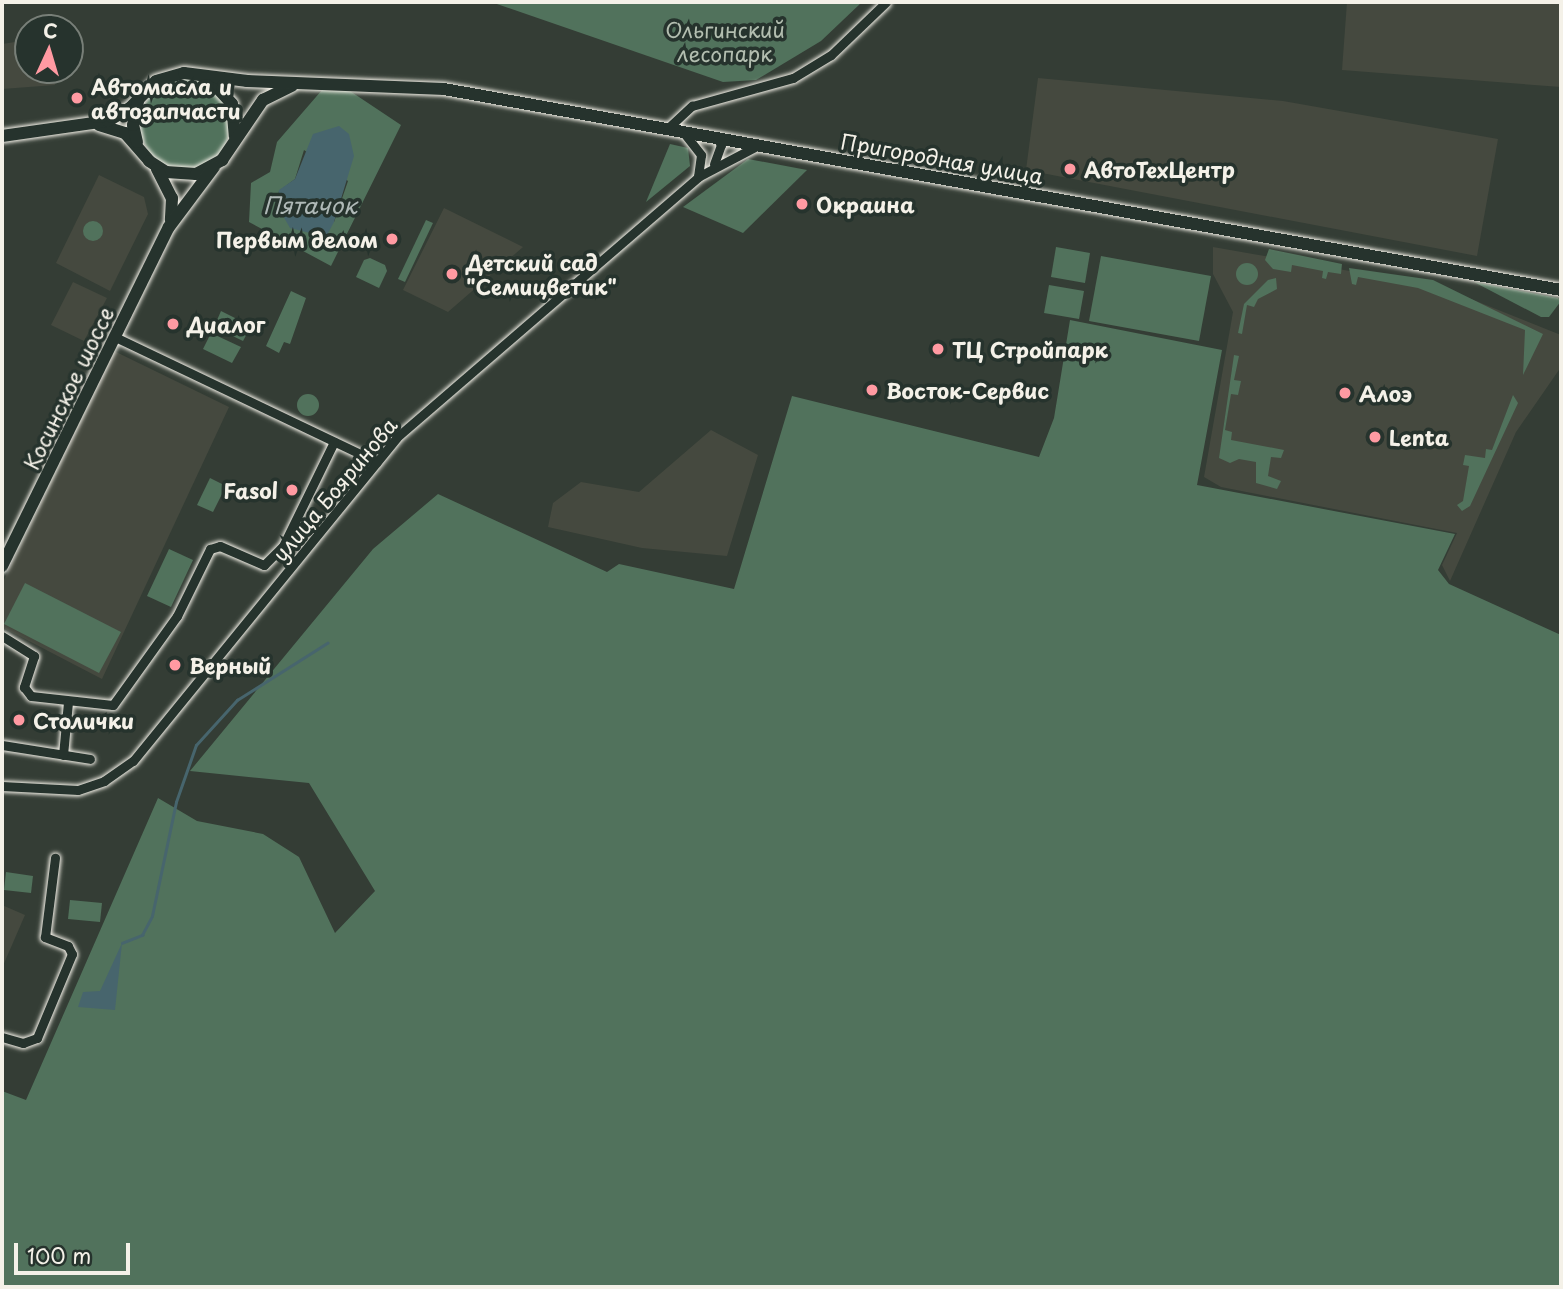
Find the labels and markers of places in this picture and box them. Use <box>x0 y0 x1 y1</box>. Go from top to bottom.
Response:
place label: Автомасла и автозапчасти <box>91 73 241 123</box>
marker: Автомасла и автозапчасти <box>69 90 85 106</box>
place label: АвтоТехЦентр <box>1084 156 1235 182</box>
marker: АвтоТехЦентр <box>1062 161 1078 177</box>
place label: Окраина <box>816 191 915 217</box>
marker: Окраина <box>794 196 810 212</box>
place label: Первым делом <box>216 226 378 252</box>
marker: Первым делом <box>384 231 400 247</box>
place label: Детский сад "Семицветик" <box>466 249 617 299</box>
marker: Детский сад "Семицветик" <box>444 266 460 282</box>
place label: Диалог <box>187 311 265 337</box>
marker: Диалог <box>165 316 181 332</box>
place label: ТЦ Стройпарк <box>952 336 1109 362</box>
marker: ТЦ Стройпарк <box>930 341 946 357</box>
place label: Восток-Сервис <box>886 377 1049 403</box>
place label: Алоэ <box>1359 380 1412 406</box>
marker: Восток-Сервис <box>864 382 880 398</box>
marker: Алоэ <box>1337 385 1353 401</box>
place label: Lenta <box>1389 424 1449 450</box>
marker: Lenta <box>1367 429 1383 445</box>
place label: Fasol <box>223 477 278 503</box>
marker: Fasol <box>284 482 300 498</box>
place label: Верный <box>189 652 272 678</box>
marker: Верный <box>167 657 183 673</box>
place label: Столички <box>33 707 134 733</box>
marker: Столички <box>11 712 27 728</box>

